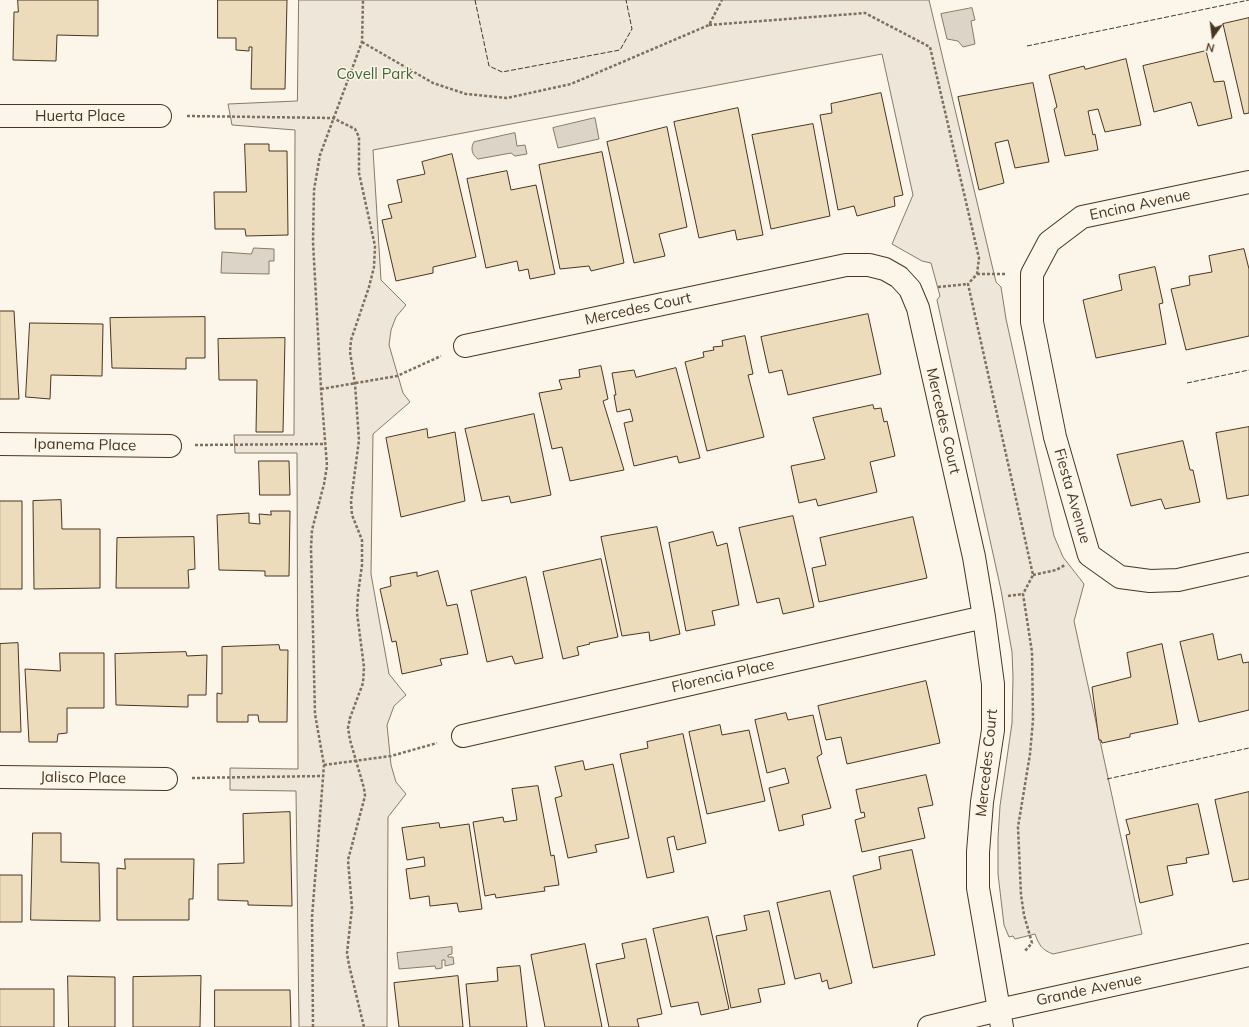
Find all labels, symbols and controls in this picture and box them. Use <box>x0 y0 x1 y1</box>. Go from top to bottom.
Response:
north arrow <box>1193 16 1233 56</box>
text: N <box>1204 40 1216 55</box>
park label: Covell Park <box>337 65 413 83</box>
street label: Huerta Place <box>35 107 125 125</box>
street label: Encina Avenue <box>1088 186 1192 224</box>
street label: Mercedes Court <box>583 289 693 329</box>
street label: Mercedes Court <box>922 366 964 476</box>
street label: Ipanema Place <box>34 435 136 455</box>
street label: Fiesta Avenue <box>1050 446 1094 546</box>
street label: Florencia Place <box>670 655 776 697</box>
street label: Mercedes Court <box>972 708 1002 818</box>
street label: Jalisco Place <box>40 768 126 788</box>
street label: Grande Avenue <box>1035 970 1143 1010</box>

